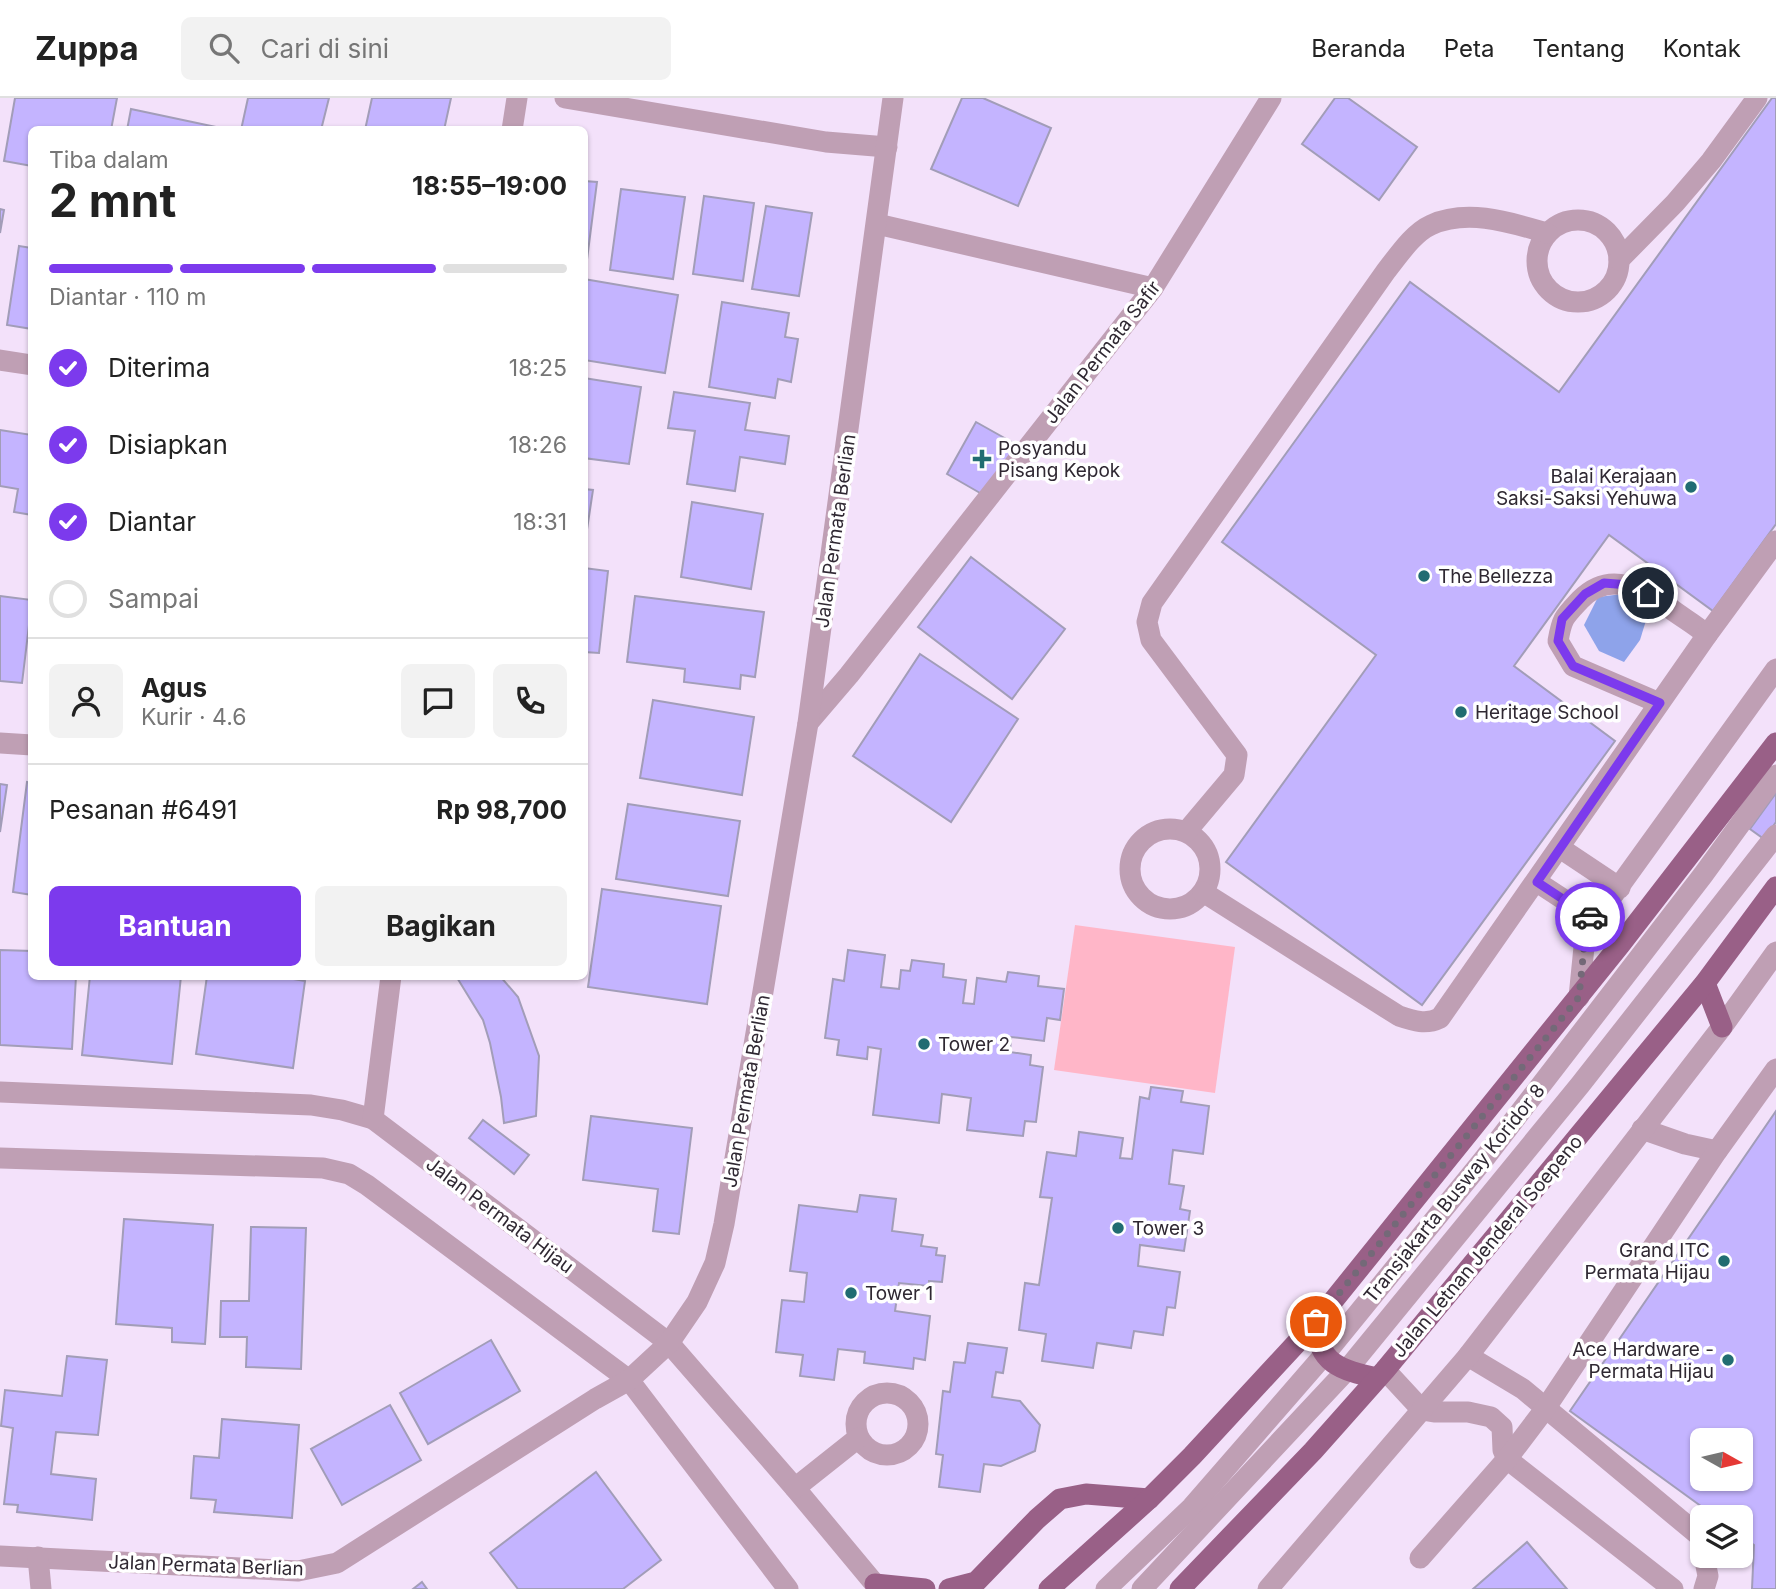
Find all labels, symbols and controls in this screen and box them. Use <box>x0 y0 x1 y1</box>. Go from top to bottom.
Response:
search box <box>181 17 671 80</box>
text: Zuppa <box>35 28 139 68</box>
icon: search <box>205 29 243 67</box>
text: Cari di sini <box>261 33 389 64</box>
text: Beranda <box>1311 34 1406 63</box>
text: Peta <box>1444 34 1494 63</box>
text: Tentang <box>1532 34 1625 63</box>
text: Kontak <box>1663 34 1741 63</box>
text: Tiba dalam <box>49 146 169 174</box>
text: 18:55–19:00 <box>412 170 567 201</box>
text: 2 mnt <box>49 172 176 228</box>
street label: Jalan Permata Safir <box>1039 276 1165 428</box>
text: Diantar · 110 m <box>49 283 206 311</box>
icon: check <box>49 349 87 387</box>
text: Diterima <box>108 352 210 383</box>
text: 18:25 <box>509 354 567 382</box>
icon: check <box>49 426 87 464</box>
text: Disiapkan <box>108 429 228 460</box>
text: 18:26 <box>509 431 567 459</box>
street label: Jalan Permata Berlian <box>810 433 860 630</box>
place label: Posyandu Pisang Kepok <box>998 437 1121 482</box>
marker: Posyandu Pisang Kepok <box>972 449 992 469</box>
place label: Balai Kerajaan Saksi-Saksi Yehuwa <box>1496 465 1677 510</box>
marker: Balai Kerajaan Saksi-Saksi Yehuwa <box>1683 479 1699 495</box>
icon: check <box>49 503 87 541</box>
text: Diantar <box>108 506 196 537</box>
text: 18:31 <box>513 508 567 536</box>
pin <box>1618 563 1678 623</box>
place label: The Bellezza <box>1438 565 1553 588</box>
marker: The Bellezza <box>1416 568 1432 584</box>
icon: home <box>1629 574 1667 612</box>
text: Sampai <box>108 583 199 614</box>
button: person <box>49 664 123 738</box>
button: chat <box>401 664 475 738</box>
button: phone <box>493 664 567 738</box>
text: Agus <box>141 672 207 703</box>
place label: Heritage School <box>1475 701 1619 724</box>
text: Kurir · 4.6 <box>141 703 246 731</box>
marker: Heritage School <box>1453 704 1469 720</box>
text: Pesanan #6491 <box>49 794 238 825</box>
text: Rp 98,700 <box>436 794 567 825</box>
courier <box>1555 882 1625 952</box>
button: Bantuan <box>49 886 301 966</box>
button: Bagikan <box>315 886 567 966</box>
icon: car <box>1571 898 1609 936</box>
street label: Jalan Permata Berlian <box>718 993 775 1189</box>
place label: Tower 2 <box>938 1033 1010 1056</box>
marker: Tower 2 <box>916 1036 932 1052</box>
street label: Transjakarta Busway Koridor 8 <box>1359 1079 1550 1307</box>
street label: Jalan Letnan Jenderal Soepeno <box>1387 1130 1587 1362</box>
street label: Jalan Permata Hijau <box>421 1152 578 1278</box>
place label: Tower 3 <box>1132 1217 1204 1240</box>
marker: Tower 3 <box>1110 1220 1126 1236</box>
place label: Grand ITC Permata Hijau <box>1585 1239 1710 1284</box>
marker: Grand ITC Permata Hijau <box>1716 1253 1732 1269</box>
place label: Tower 1 <box>865 1282 933 1305</box>
marker: Tower 1 <box>843 1285 859 1301</box>
pin <box>1286 1292 1346 1352</box>
icon: bag <box>1297 1303 1335 1341</box>
place label: Ace Hardware - Permata Hijau <box>1572 1338 1714 1383</box>
marker: Ace Hardware - Permata Hijau <box>1720 1352 1736 1368</box>
north arrow <box>1690 1428 1754 1491</box>
map controls <box>1690 1428 1753 1568</box>
button: layers <box>1690 1505 1753 1568</box>
street label: Jalan Permata Berlian <box>108 1551 304 1580</box>

